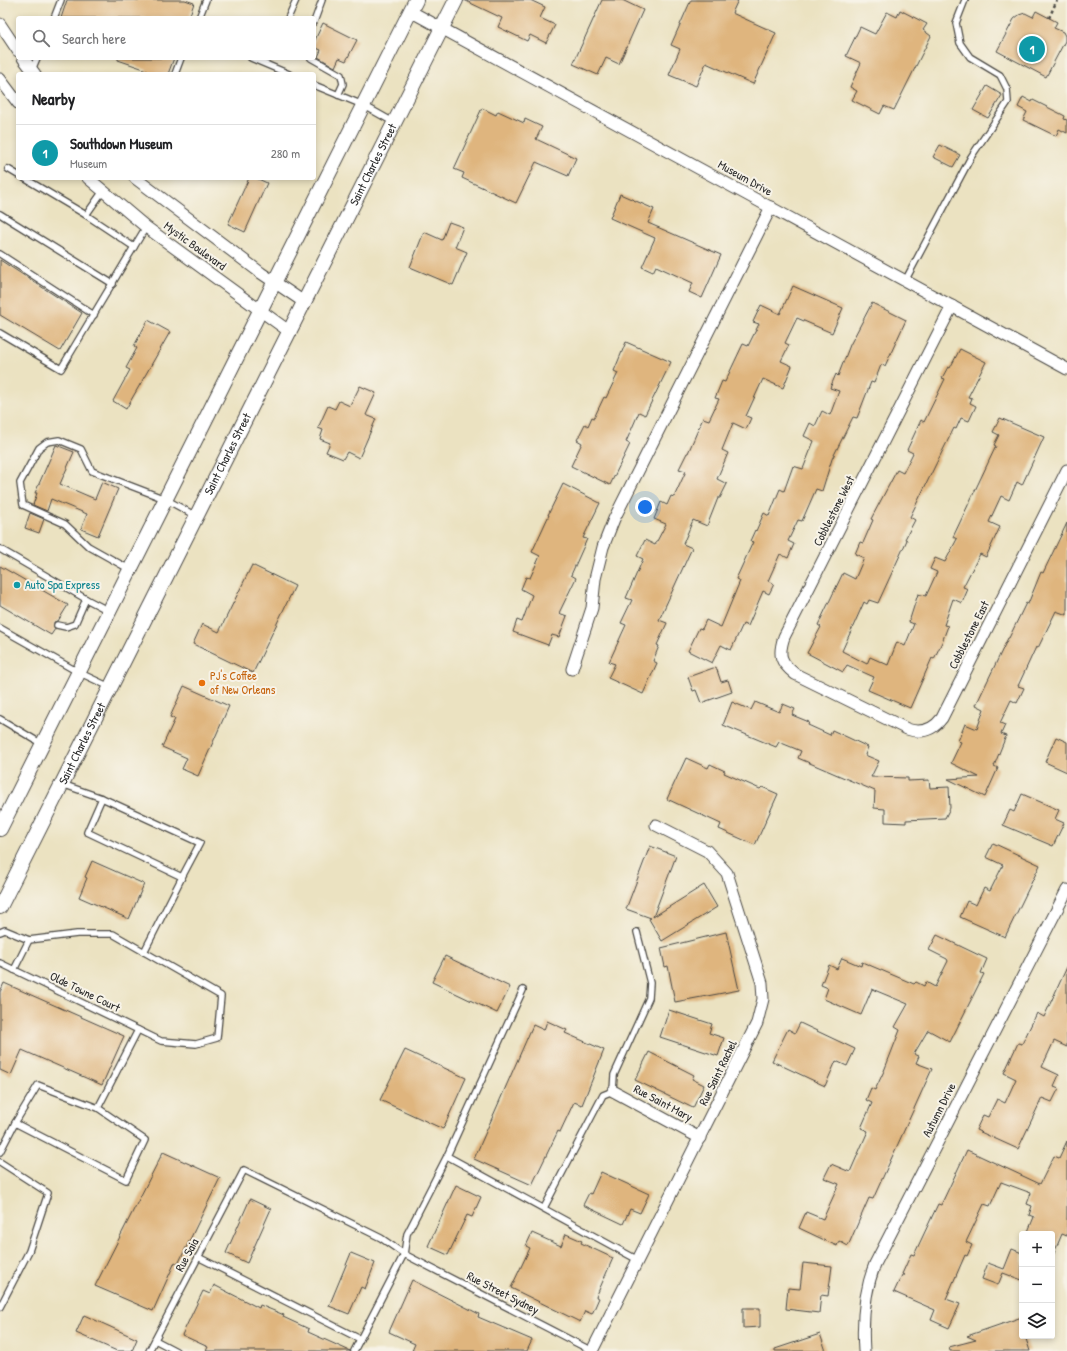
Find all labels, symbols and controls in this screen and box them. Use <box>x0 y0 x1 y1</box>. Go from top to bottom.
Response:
search box <box>16 16 316 60</box>
icon: search <box>30 27 52 49</box>
text: Search here <box>62 28 126 49</box>
pin: 1 <box>1019 34 1045 64</box>
text: Nearby <box>32 87 75 110</box>
street label: Saint Charles Street <box>345 120 401 208</box>
text: Southdown Museum <box>70 133 172 154</box>
text: 1 <box>43 144 47 162</box>
text: 280 m <box>271 144 300 162</box>
text: Museum <box>70 154 107 172</box>
street label: Museum Drive <box>715 156 776 200</box>
street label: Mystic Boulevard <box>161 217 230 274</box>
street label: Saint Charles Street <box>200 409 255 498</box>
street label: Cobblestone West <box>809 472 859 549</box>
your location <box>635 497 655 517</box>
place label: Auto Spa Express <box>25 576 100 593</box>
marker: Auto Spa Express <box>12 580 22 590</box>
street label: Cobblestone East <box>944 597 993 672</box>
place label: PJ's Coffee of New Orleans <box>210 667 276 698</box>
marker: PJ's Coffee of New Orleans <box>197 678 207 688</box>
street label: Saint Charles Street <box>54 699 110 787</box>
street label: Olde Towne Court <box>47 967 124 1016</box>
street label: Rue Saint Rachel <box>694 1037 741 1108</box>
street label: Rue Saint Mary <box>631 1080 696 1125</box>
street label: Autumn Drive <box>918 1080 960 1140</box>
map controls <box>1019 1231 1055 1339</box>
button: + <box>1019 1231 1055 1267</box>
street label: Rue Saia <box>171 1235 203 1274</box>
street label: Rue Street Sydney <box>464 1267 542 1318</box>
button: − <box>1019 1267 1055 1303</box>
button: layers <box>1019 1303 1055 1339</box>

